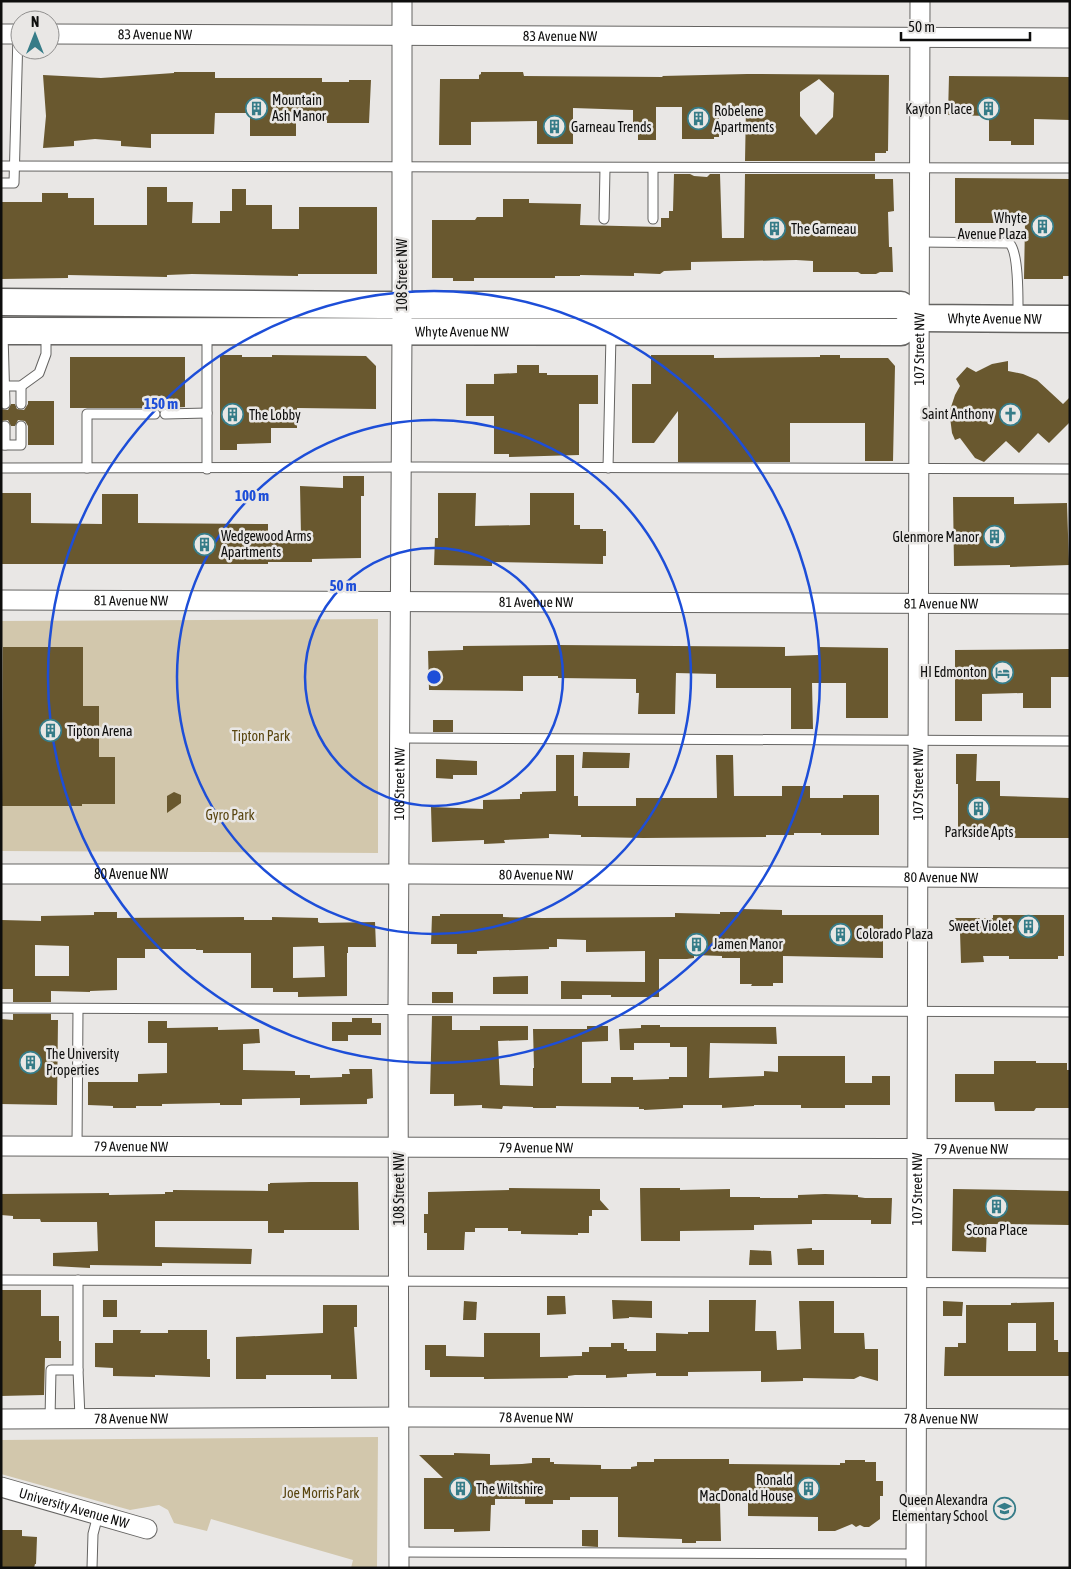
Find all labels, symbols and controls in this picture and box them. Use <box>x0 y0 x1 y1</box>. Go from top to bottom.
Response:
north arrow <box>10 10 60 60</box>
scale bar <box>901 10 1030 42</box>
text: N <box>31 14 39 30</box>
text: 50 m <box>908 18 935 35</box>
street label: 83 Avenue NW <box>118 26 193 43</box>
street label: 83 Avenue NW <box>523 28 598 44</box>
place label: Mountain Ash Manor <box>272 92 327 124</box>
building icon: Mountain Ash Manor <box>244 96 268 120</box>
building icon: Kayton Place <box>976 97 1000 121</box>
place label: Kayton Place <box>905 101 972 117</box>
place label: Robelene Apartments <box>714 103 774 135</box>
building icon: Robelene Apartments <box>686 107 710 131</box>
building icon: Garneau Trends <box>543 115 567 139</box>
place label: Garneau Trends <box>571 119 652 135</box>
place label: Whyte Avenue Plaza <box>958 210 1027 242</box>
building icon: Whyte Avenue Plaza <box>1031 214 1055 238</box>
building icon: The Garneau <box>763 217 787 241</box>
place label: The Garneau <box>791 221 856 237</box>
street label: 108 Street NW <box>394 238 410 311</box>
street label: Whyte Avenue NW <box>948 310 1043 327</box>
street label: 107 Street NW <box>911 312 927 385</box>
street label: Whyte Avenue NW <box>415 323 510 340</box>
text: 150 m <box>144 395 178 412</box>
church icon: Saint Anthony <box>998 402 1022 426</box>
building icon: The Lobby <box>221 403 245 427</box>
place label: Saint Anthony <box>922 406 994 422</box>
place label: The Lobby <box>249 407 301 423</box>
text: 100 m <box>235 487 269 504</box>
building icon: Glenmore Manor <box>983 525 1007 549</box>
place label: Wedgewood Arms Apartments <box>221 528 312 560</box>
place label: Glenmore Manor <box>892 529 980 545</box>
building icon: Wedgewood Arms Apartments <box>193 532 217 556</box>
text: 50 m <box>330 577 357 594</box>
street label: 81 Avenue NW <box>94 592 169 609</box>
street label: 81 Avenue NW <box>499 594 574 610</box>
street label: 81 Avenue NW <box>904 595 979 612</box>
hotel icon: HI Edmonton <box>991 660 1015 684</box>
place label: HI Edmonton <box>920 664 987 680</box>
centre of rings <box>425 668 443 686</box>
building icon: Tipton Arena <box>39 719 63 743</box>
place label: Tipton Arena <box>67 723 133 739</box>
park label: Tipton Park <box>232 728 290 744</box>
street label: 108 Street NW <box>391 747 408 820</box>
street label: 107 Street NW <box>910 747 926 820</box>
building icon: Parkside Apts <box>967 797 991 821</box>
park label: Gyro Park <box>205 807 255 823</box>
place label: Parkside Apts <box>945 824 1014 840</box>
street label: 80 Avenue NW <box>94 866 169 882</box>
street label: 80 Avenue NW <box>499 867 574 883</box>
street label: 80 Avenue NW <box>904 869 979 885</box>
building icon: Sweet Violet <box>1016 914 1040 938</box>
place label: Sweet Violet <box>949 918 1012 934</box>
building icon: Colorado Plaza <box>828 922 852 946</box>
place label: Colorado Plaza <box>856 926 933 942</box>
building icon: Jamen Manor <box>685 932 709 956</box>
place label: Jamen Manor <box>713 936 783 952</box>
place label: The University Properties <box>46 1046 120 1078</box>
building icon: The University Properties <box>18 1050 42 1074</box>
street label: 79 Avenue NW <box>94 1138 169 1154</box>
street label: 79 Avenue NW <box>499 1139 574 1156</box>
street label: 79 Avenue NW <box>934 1141 1009 1157</box>
street label: 108 Street NW <box>391 1152 407 1225</box>
street label: 107 Street NW <box>909 1152 925 1225</box>
building icon: Scona Place <box>985 1195 1009 1219</box>
place label: Scona Place <box>966 1222 1028 1238</box>
street label: 78 Avenue NW <box>499 1409 574 1425</box>
street label: 78 Avenue NW <box>94 1410 169 1427</box>
street label: 78 Avenue NW <box>904 1410 979 1427</box>
place label: Ronald MacDonald House <box>699 1472 793 1504</box>
building icon: Ronald MacDonald House <box>797 1476 821 1500</box>
building icon: The Wiltshire <box>448 1477 472 1501</box>
place label: The Wiltshire <box>476 1481 543 1497</box>
street label: University Avenue NW <box>17 1485 132 1532</box>
park label: Joe Morris Park <box>282 1485 360 1501</box>
place label: Queen Alexandra Elementary School <box>892 1492 988 1524</box>
school or university icon: Queen Alexandra Elementary School <box>992 1496 1016 1520</box>

